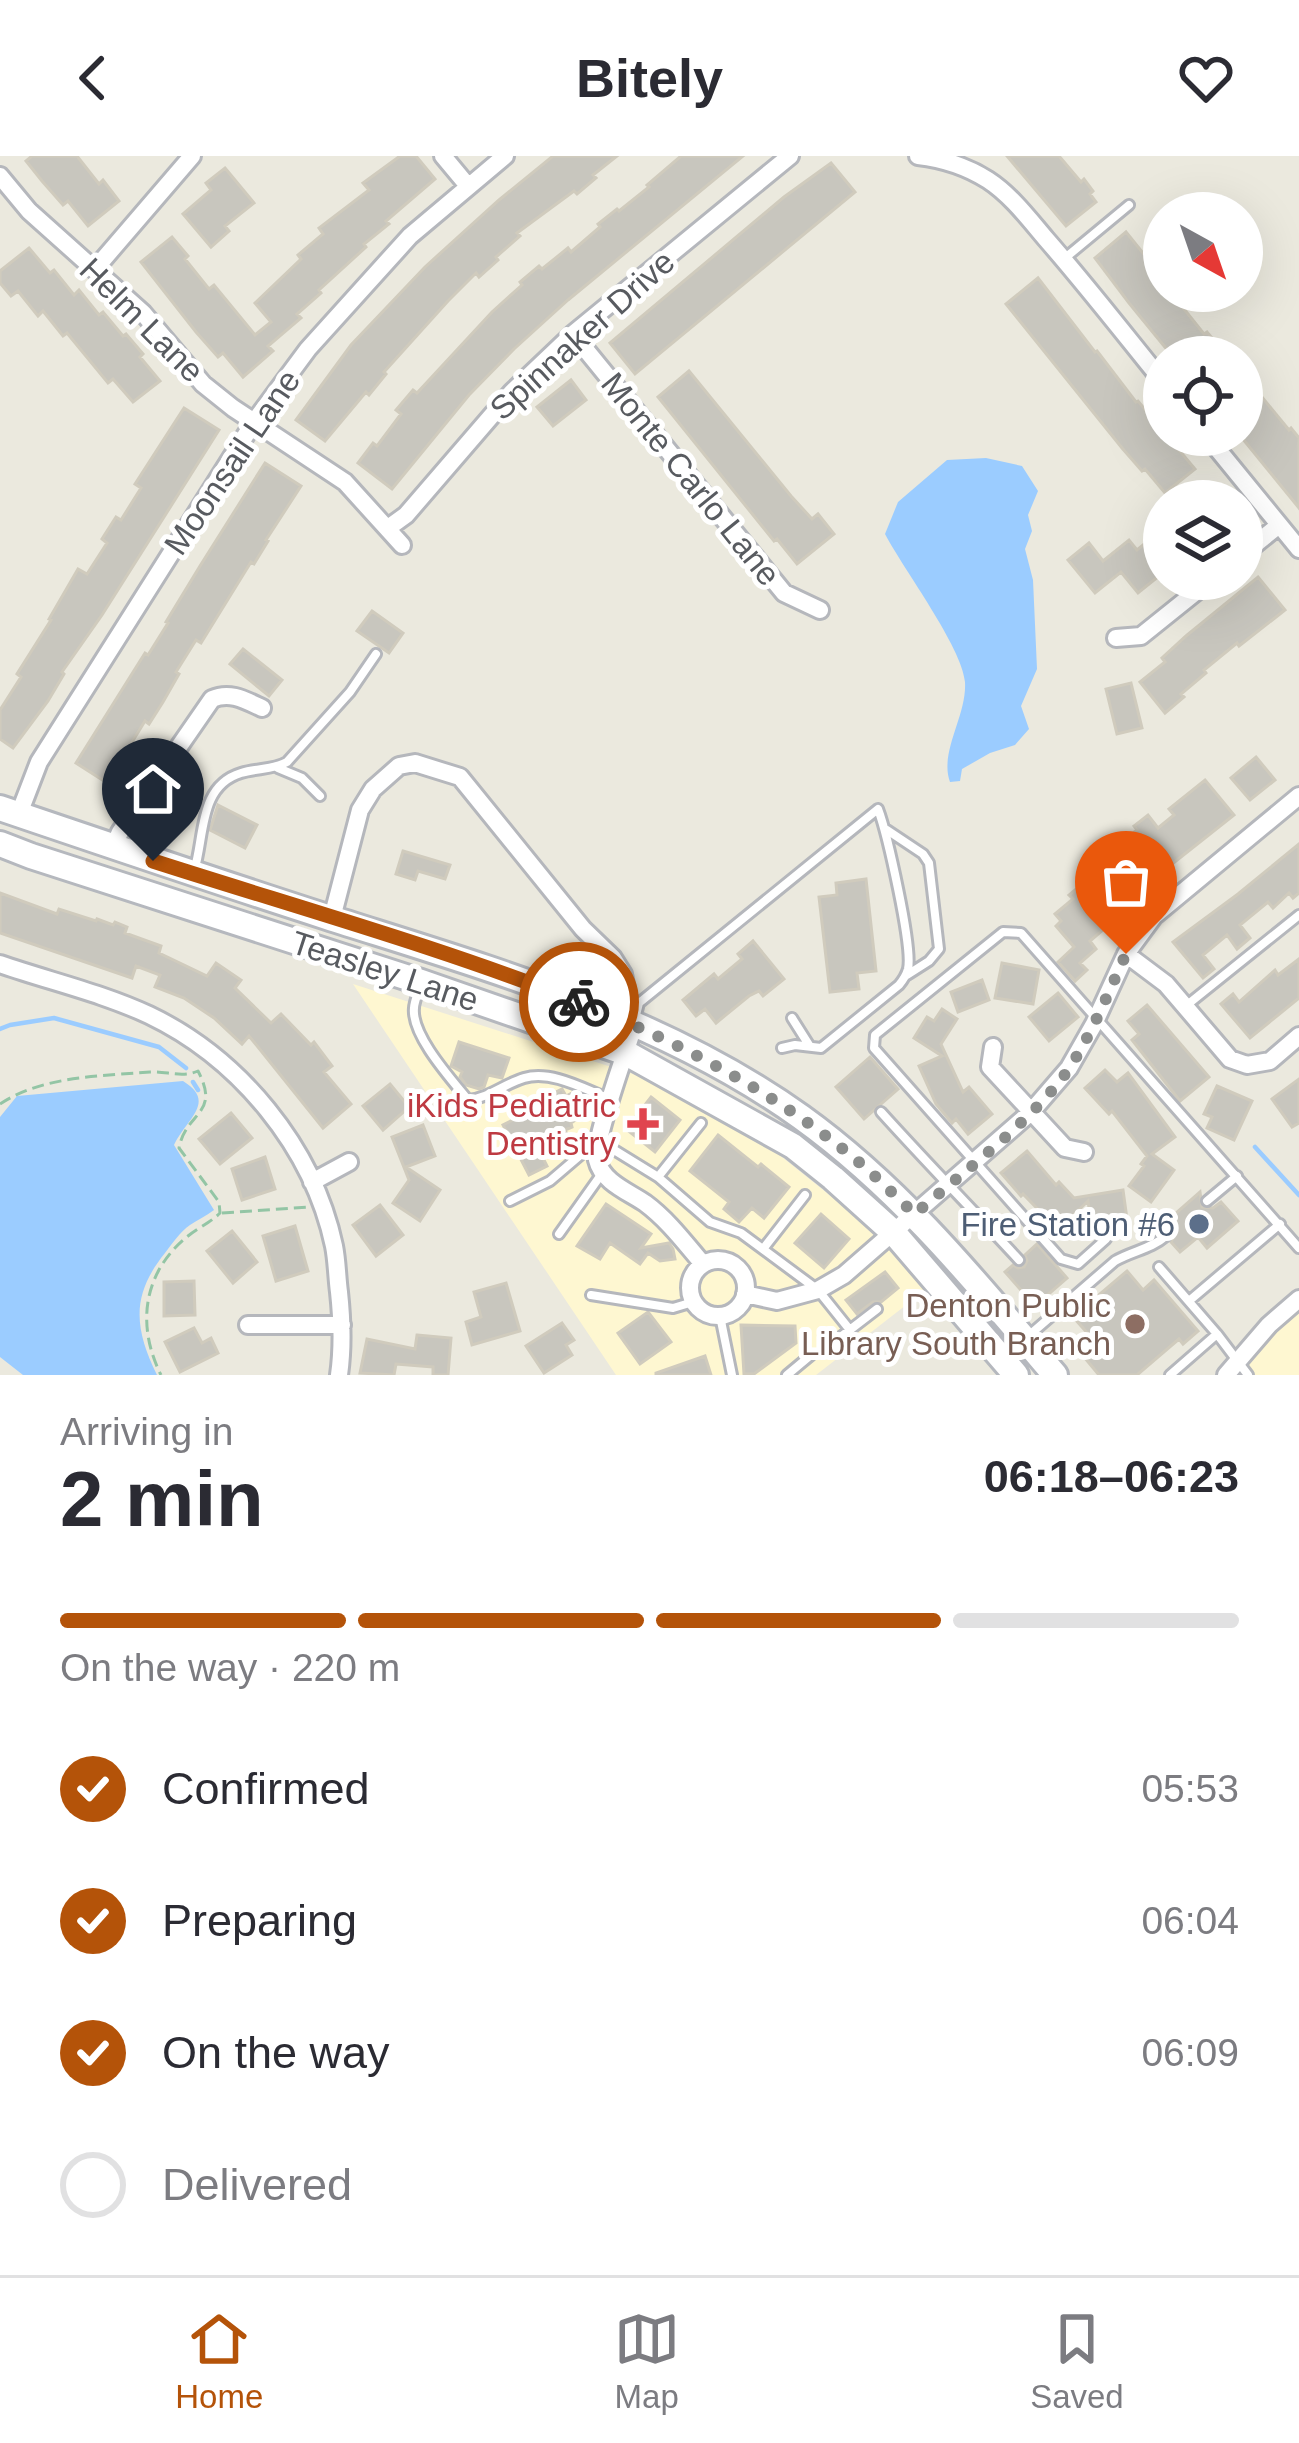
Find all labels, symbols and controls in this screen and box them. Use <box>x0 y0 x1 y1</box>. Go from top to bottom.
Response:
icon: back <box>60 45 126 111</box>
icon: heart <box>1173 45 1239 111</box>
text: Bitely <box>576 48 723 108</box>
north arrow <box>1143 192 1263 312</box>
map controls <box>1143 192 1263 600</box>
street label: Spinnaker Drive <box>482 243 682 427</box>
street label: Helm Lane <box>72 250 212 390</box>
button: locate <box>1143 336 1263 456</box>
street label: Moonsail Lane <box>157 363 307 561</box>
street label: Monte Carlo Lane <box>594 365 788 593</box>
button: layers <box>1143 480 1263 600</box>
pin <box>102 738 204 861</box>
icon: home <box>120 756 186 822</box>
pin <box>1075 831 1177 954</box>
icon: bag <box>1093 849 1159 915</box>
street label: Teasley Lane <box>287 923 483 1019</box>
courier <box>519 942 639 1062</box>
icon: bike <box>546 969 612 1035</box>
place label: iKids Pediatric Dentistry <box>407 1087 616 1162</box>
marker: iKids Pediatric Dentistry <box>627 1108 659 1140</box>
place label: Fire Station #6 <box>960 1206 1175 1243</box>
marker: Fire Station #6 <box>1186 1211 1212 1237</box>
place label: Denton Public Library South Branch <box>801 1287 1111 1362</box>
marker: Denton Public Library South Branch <box>1122 1311 1148 1337</box>
text: Arriving in <box>60 1410 233 1453</box>
text: 06:18–06:23 <box>984 1451 1239 1502</box>
text: 2 min <box>60 1455 264 1543</box>
text: On the way · 220 m <box>60 1646 400 1689</box>
icon: check <box>60 1756 126 1822</box>
text: Confirmed <box>162 1763 370 1814</box>
text: 05:53 <box>1141 1767 1239 1810</box>
icon: check <box>60 1888 126 1954</box>
text: Preparing <box>162 1895 357 1946</box>
text: 06:04 <box>1141 1899 1239 1942</box>
icon: check <box>60 2020 126 2086</box>
text: On the way <box>162 2027 390 2078</box>
text: 06:09 <box>1141 2031 1239 2074</box>
text: Delivered <box>162 2159 352 2210</box>
tab: Home <box>175 2306 263 2416</box>
tab: Map <box>614 2306 680 2416</box>
tab: Saved <box>1030 2306 1124 2416</box>

